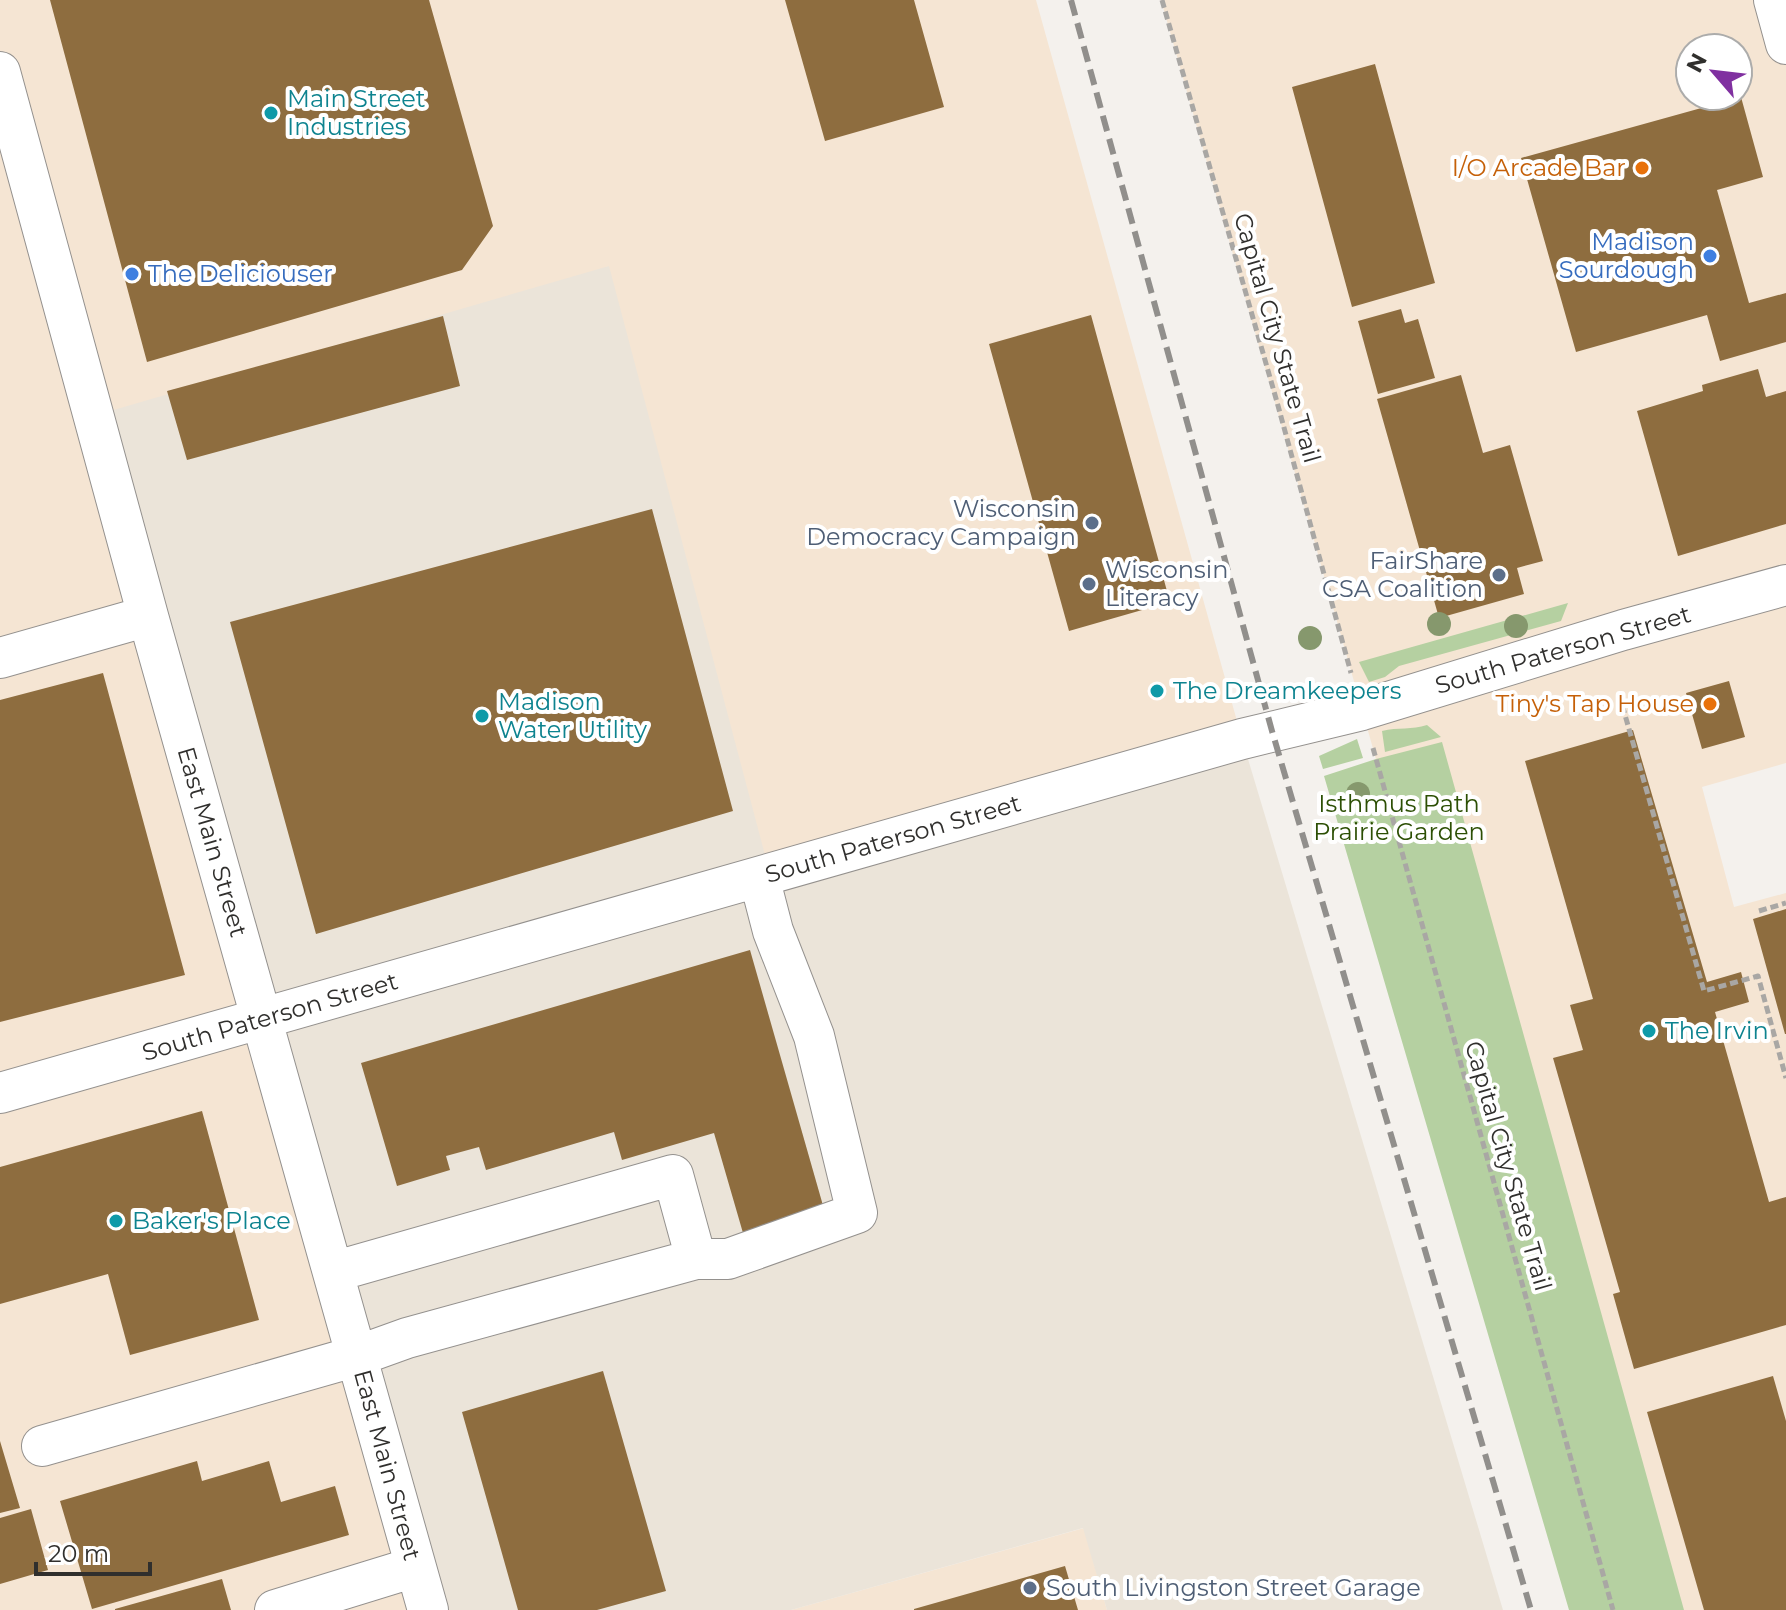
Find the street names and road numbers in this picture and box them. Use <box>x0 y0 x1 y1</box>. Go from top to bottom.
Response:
street label: Capital City State Trail <box>1228 210 1327 466</box>
street label: South Paterson Street <box>1432 599 1694 700</box>
street label: East Main Street <box>171 743 254 940</box>
street label: South Paterson Street <box>762 788 1024 889</box>
street label: South Paterson Street <box>139 966 401 1067</box>
street label: Capital City State Trail <box>1459 1038 1558 1294</box>
street label: East Main Street <box>348 1366 427 1564</box>

